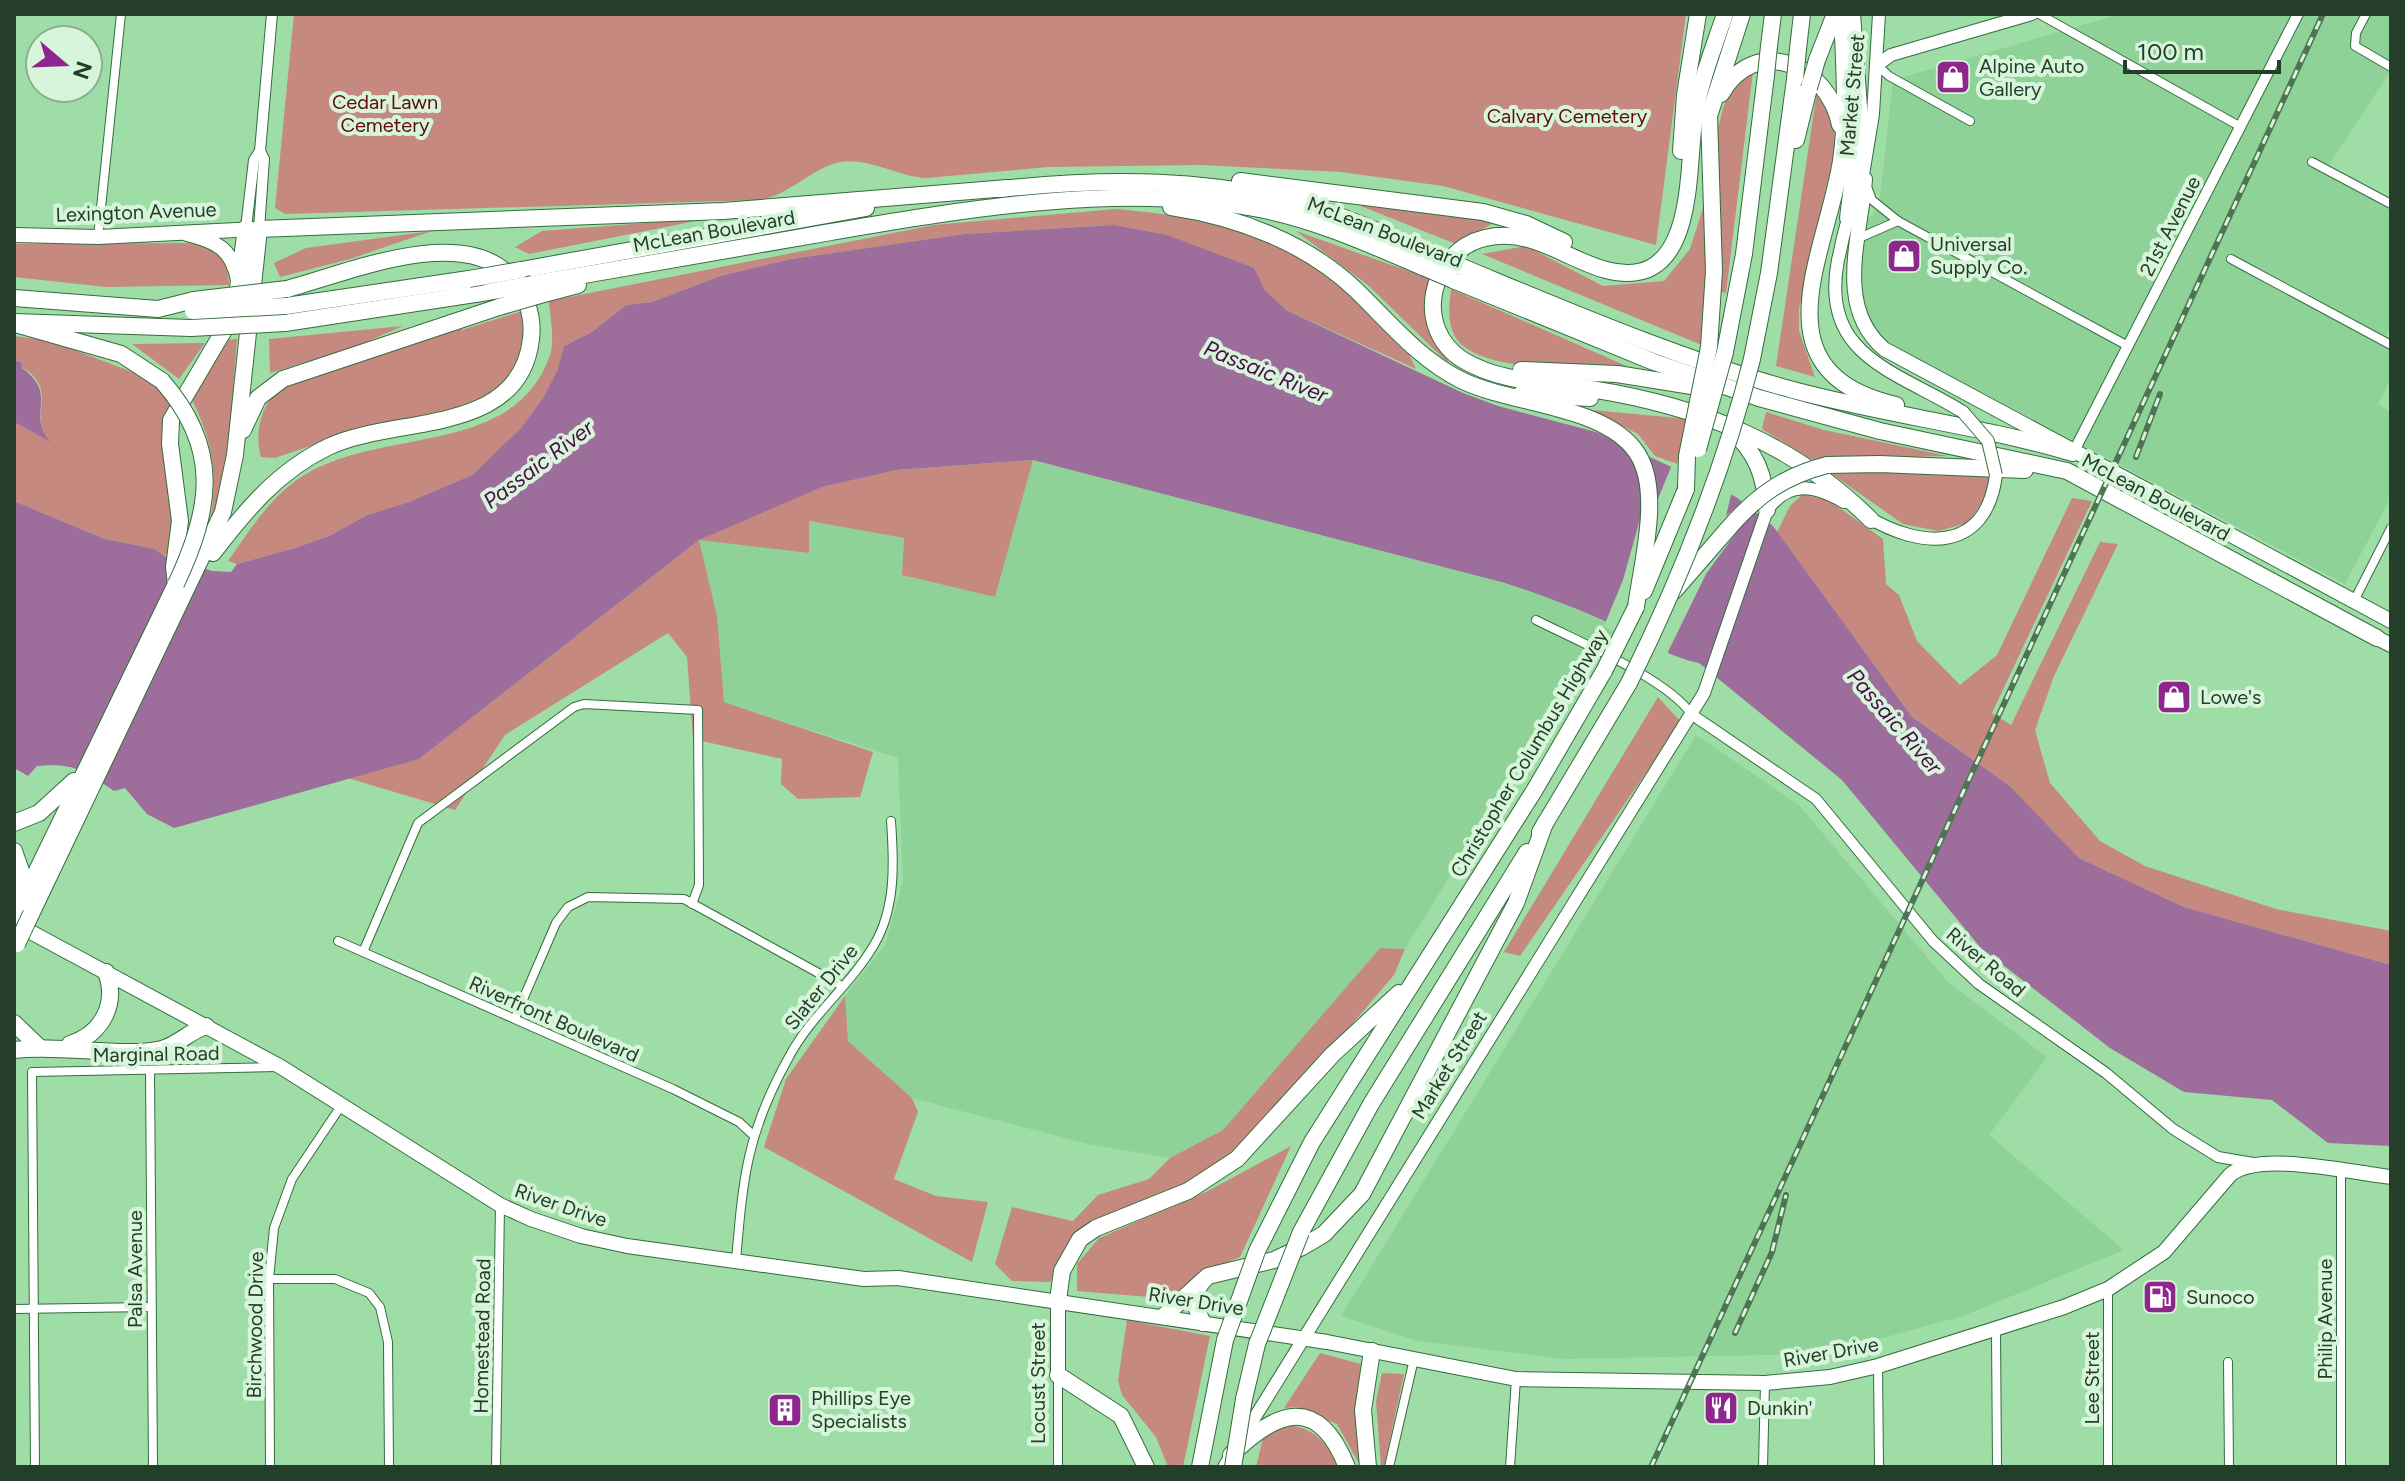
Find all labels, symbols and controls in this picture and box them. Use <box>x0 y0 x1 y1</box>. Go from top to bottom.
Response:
north arrow <box>24 24 104 104</box>
scale bar <box>2125 24 2279 74</box>
street label: Market Street <box>1835 33 1869 157</box>
text: 100 m <box>2137 37 2204 66</box>
place label: Alpine Auto Gallery <box>1979 54 2084 101</box>
text: N <box>67 58 98 83</box>
shop icon: Alpine Auto Gallery <box>1934 58 1972 96</box>
park label: Cedar Lawn Cemetery <box>332 90 438 137</box>
park label: Calvary Cemetery <box>1487 104 1648 128</box>
street label: 21st Avenue <box>2135 172 2205 280</box>
street label: McLean Boulevard <box>1304 191 1466 273</box>
street label: Lexington Avenue <box>55 197 217 227</box>
street label: McLean Boulevard <box>631 205 797 257</box>
place label: Universal Supply Co. <box>1930 232 2027 279</box>
shop icon: Universal Supply Co. <box>1885 237 1923 275</box>
water label: Passaic River <box>1200 334 1333 409</box>
water label: Passaic River <box>478 413 600 515</box>
street label: McLean Boulevard <box>2078 448 2234 546</box>
street label: Christopher Columbus Highway <box>1445 624 1613 881</box>
water label: Passaic River <box>1841 663 1949 781</box>
shop icon: Lowe's <box>2155 678 2193 716</box>
place label: Lowe's <box>2200 685 2261 709</box>
street label: River Road <box>1942 922 2030 1002</box>
street label: Slater Drive <box>779 939 863 1035</box>
street label: Riverfront Boulevard <box>465 971 643 1067</box>
street label: Market Street <box>1406 1007 1492 1123</box>
street label: Marginal Road <box>92 1041 220 1067</box>
street label: River Drive <box>512 1178 610 1232</box>
street label: Palsa Avenue <box>123 1210 147 1328</box>
street label: Birchwood Drive <box>242 1251 268 1399</box>
street label: Homestead Road <box>469 1258 495 1414</box>
street label: Philip Avenue <box>2313 1259 2337 1379</box>
fuel station icon: Sunoco <box>2141 1278 2179 1316</box>
street label: River Drive <box>1147 1282 1245 1320</box>
place label: Sunoco <box>2186 1285 2255 1309</box>
street label: Locust Street <box>1026 1322 1050 1444</box>
street label: Lee Street <box>2080 1331 2104 1425</box>
street label: River Drive <box>1782 1332 1881 1372</box>
place label: Phillips Eye Specialists <box>811 1386 911 1433</box>
restaurant icon: Dunkin' <box>1702 1389 1740 1427</box>
building icon: Phillips Eye Specialists <box>766 1391 804 1429</box>
place label: Dunkin' <box>1747 1396 1813 1420</box>

